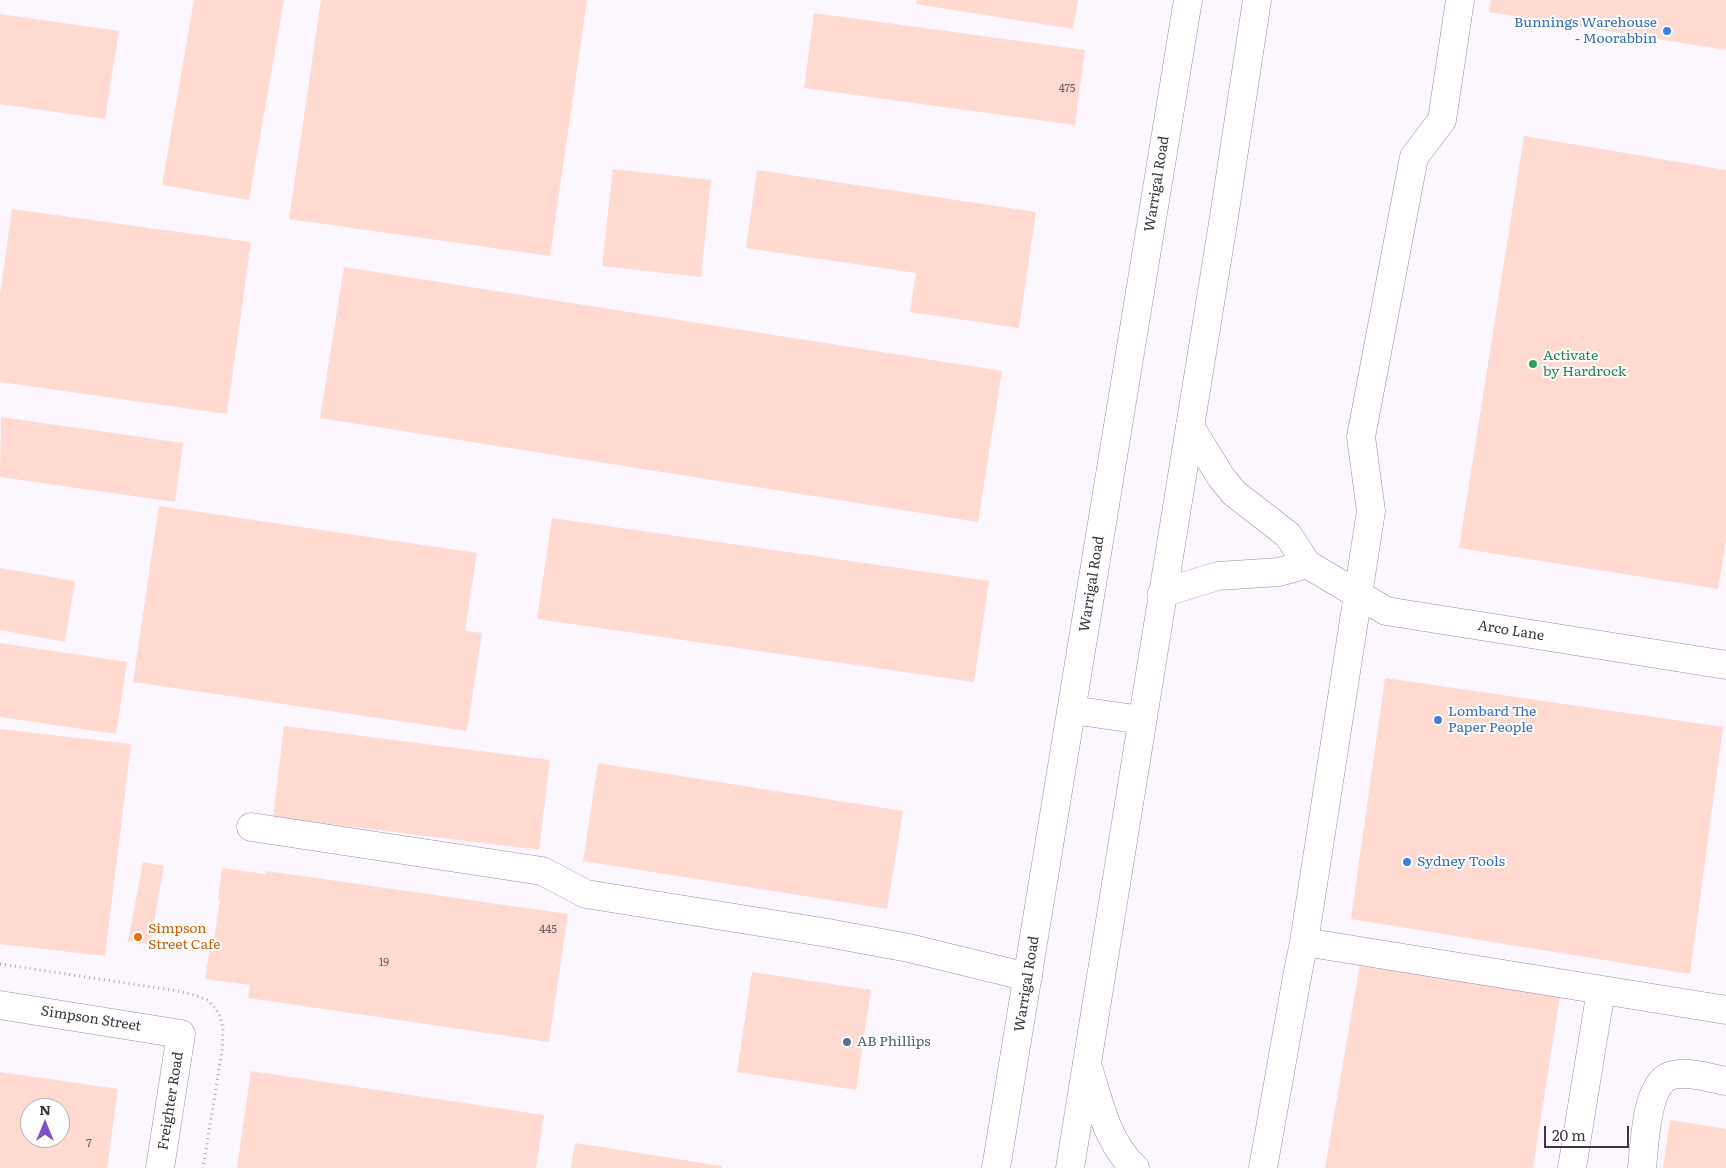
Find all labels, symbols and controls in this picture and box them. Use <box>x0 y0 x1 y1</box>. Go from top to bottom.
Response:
place label: Bunnings Warehouse - Moorabbin <box>1514 15 1657 48</box>
marker: Bunnings Warehouse - Moorabbin <box>1661 25 1673 37</box>
house number: 475 <box>1059 82 1075 96</box>
street label: Warrigal Road <box>1141 135 1173 233</box>
place label: Activate by Hardrock <box>1543 348 1626 381</box>
marker: Activate by Hardrock <box>1527 358 1539 370</box>
street label: Warrigal Road <box>1076 535 1108 633</box>
street label: Arco Lane <box>1477 617 1545 645</box>
place label: Lombard The Paper People <box>1448 704 1536 736</box>
marker: Lombard The Paper People <box>1432 714 1444 726</box>
place label: Sydney Tools <box>1417 854 1505 870</box>
marker: Sydney Tools <box>1401 856 1413 868</box>
place label: Simpson Street Cafe <box>148 921 221 954</box>
house number: 445 <box>539 923 557 937</box>
marker: Simpson Street Cafe <box>132 931 144 943</box>
street label: Warrigal Road <box>1011 935 1043 1033</box>
house number: 19 <box>379 956 389 970</box>
street label: Simpson Street <box>40 1003 142 1035</box>
place label: AB Phillips <box>857 1034 930 1050</box>
marker: AB Phillips <box>841 1036 853 1048</box>
street label: Freighter Road <box>155 1051 187 1151</box>
north arrow <box>20 1098 70 1148</box>
text: N <box>39 1099 51 1119</box>
scale bar <box>1546 1116 1631 1148</box>
text: 20 m <box>1552 1123 1586 1146</box>
house number: 7 <box>86 1137 92 1151</box>

